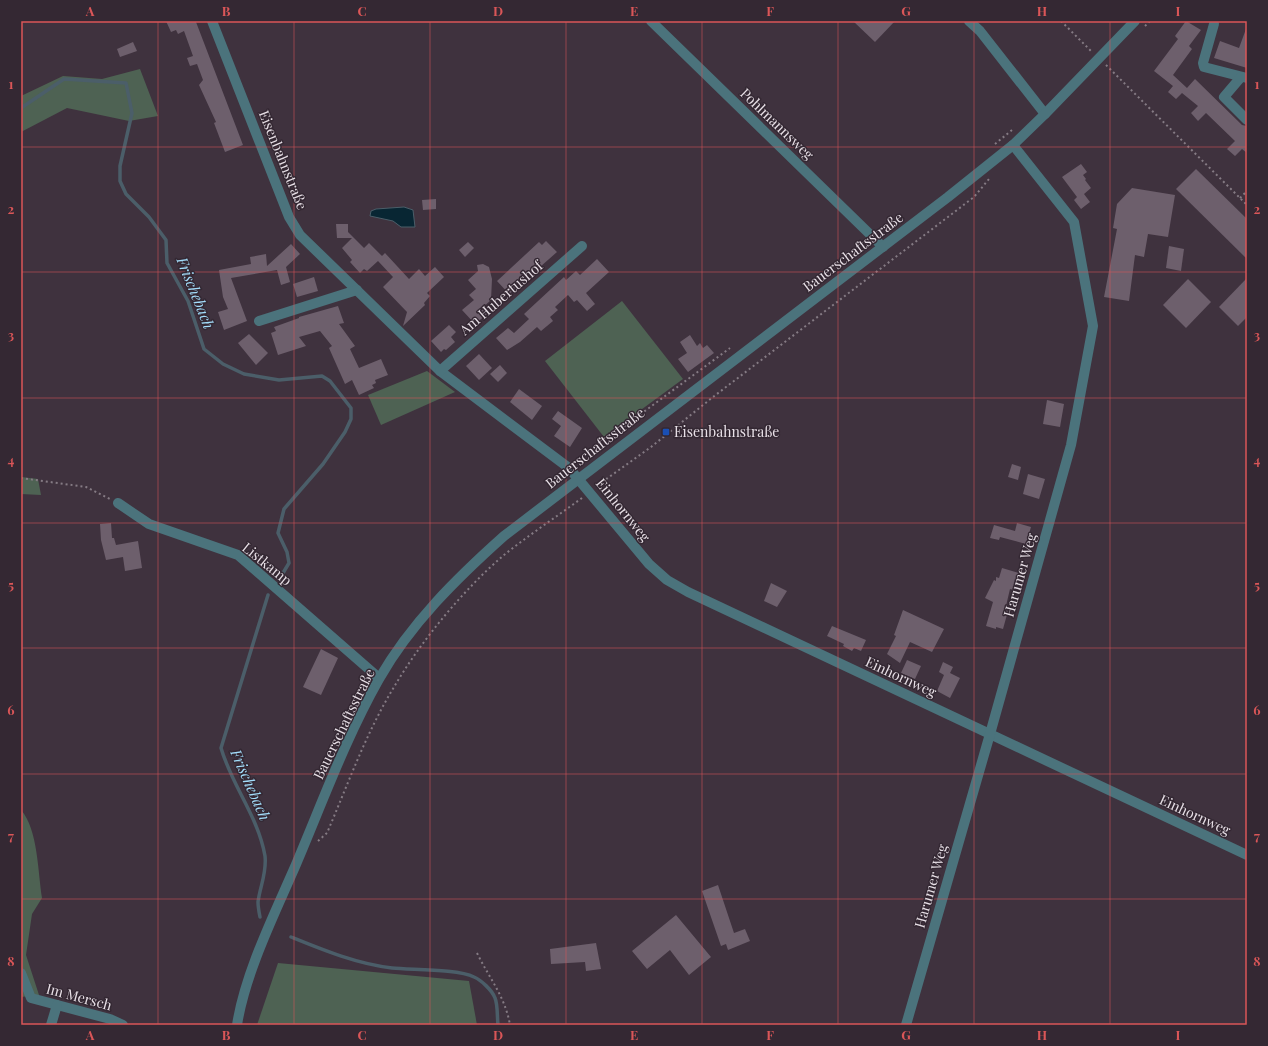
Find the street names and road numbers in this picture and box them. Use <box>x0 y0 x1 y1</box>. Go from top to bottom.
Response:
street label: Pohlmannsweg <box>736 84 819 164</box>
street label: Eisenbahnstraße <box>255 107 312 212</box>
street label: Bauerschaftsstraße <box>799 208 907 296</box>
street label: Am Hubertushof <box>454 255 547 340</box>
street label: Bauerschaftsstraße <box>541 403 648 492</box>
street label: Einhornweg <box>592 474 655 546</box>
street label: Harumer Weg <box>998 530 1041 619</box>
street label: Listkamp <box>239 538 296 589</box>
street label: Einhornweg <box>863 652 940 702</box>
street label: Bauerschaftsstraße <box>309 665 379 782</box>
street label: Einhornweg <box>1157 790 1234 840</box>
street label: Harumer Weg <box>909 841 952 930</box>
street label: Im Mersch <box>44 979 115 1015</box>

